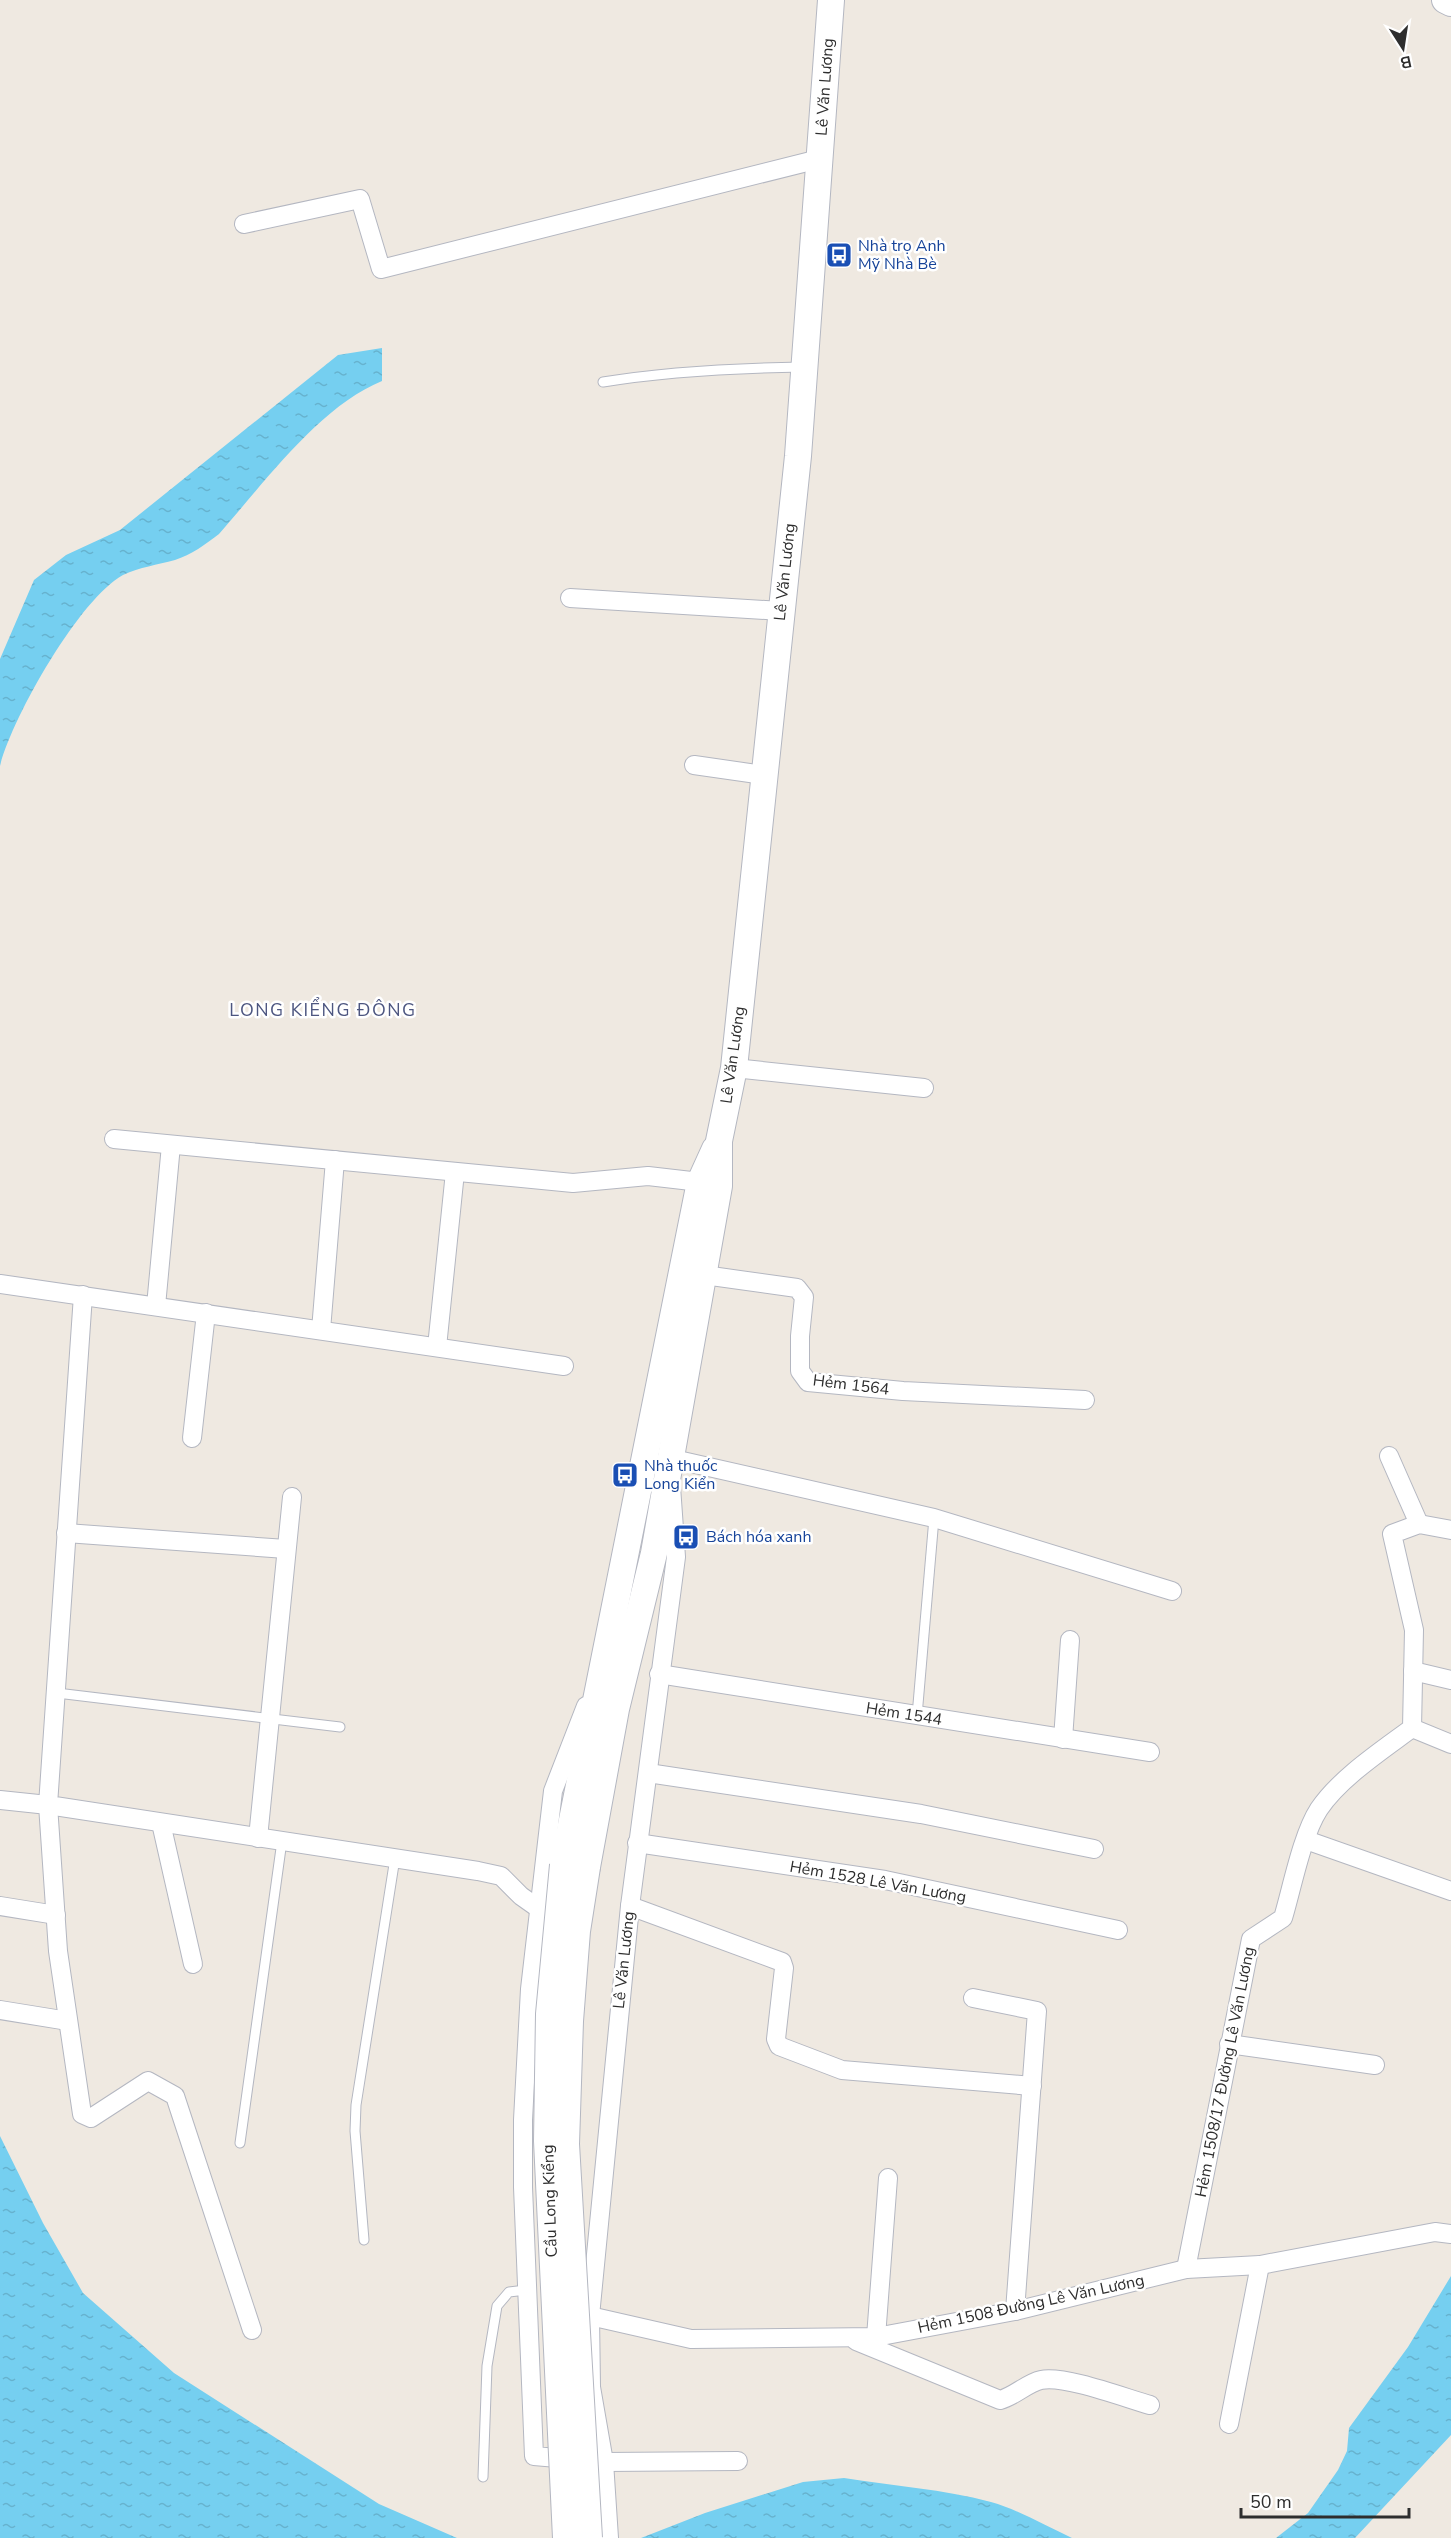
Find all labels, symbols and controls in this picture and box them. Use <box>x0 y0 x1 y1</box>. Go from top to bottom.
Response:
north arrow <box>1373 18 1433 78</box>
street label: Lê Văn Lương <box>811 37 839 137</box>
text: B <box>1398 50 1414 74</box>
place label: Nhà trọ Anh Mỹ Nhà Bè <box>858 235 946 275</box>
bus stop icon: Nhà trọ Anh Mỹ Nhà Bè <box>824 240 854 270</box>
street label: Lê Văn Lương <box>769 522 801 622</box>
district label: LONG KIỂNG ĐÔNG <box>229 997 417 1022</box>
street label: Lê Văn Lương <box>715 1005 751 1105</box>
street label: Hẻm 1564 <box>811 1369 891 1401</box>
place label: Nhà thuốc Long Kiển <box>644 1455 718 1495</box>
bus stop icon: Nhà thuốc Long Kiển <box>610 1460 640 1490</box>
bus stop icon: Bách hóa xanh <box>671 1522 701 1552</box>
place label: Bách hóa xanh <box>706 1526 811 1548</box>
street label: Hẻm 1544 <box>864 1697 944 1731</box>
street label: Hẻm 1528 Lê Văn Lương <box>788 1856 968 1908</box>
street label: Lê Văn Lương <box>608 1910 640 2010</box>
street label: Hẻm 1508/17 Đường Lê Văn Lương <box>1190 1945 1260 2199</box>
street label: Cầu Long Kiểng <box>537 2144 563 2258</box>
street label: Hẻm 1508 Đường Lê Văn Lương <box>916 2269 1146 2339</box>
scale bar <box>1241 2481 1409 2519</box>
text: 50 m <box>1250 2490 1292 2514</box>

